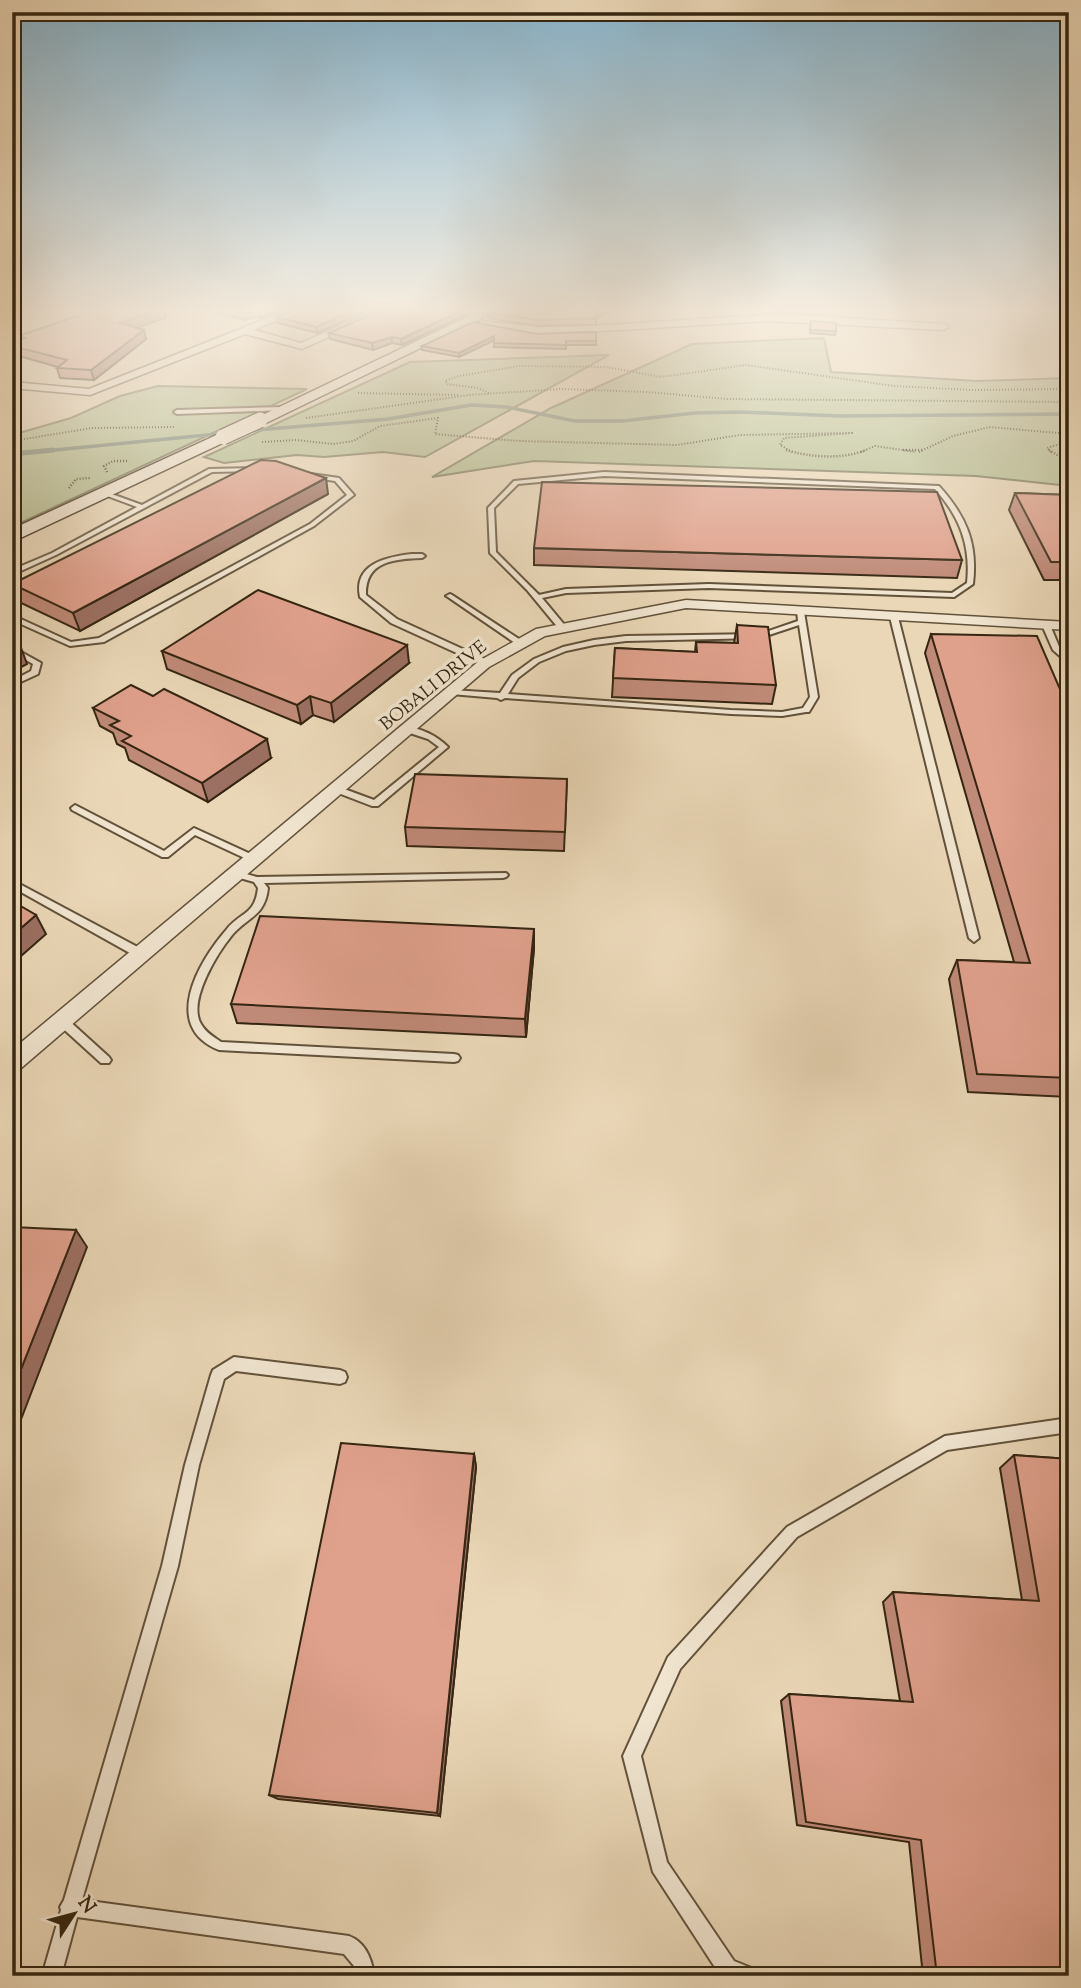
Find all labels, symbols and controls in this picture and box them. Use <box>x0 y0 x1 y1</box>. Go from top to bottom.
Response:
street label: BOBALI DRIVE <box>375 635 494 738</box>
north arrow <box>38 1880 108 1950</box>
text: N <box>70 1891 101 1920</box>

